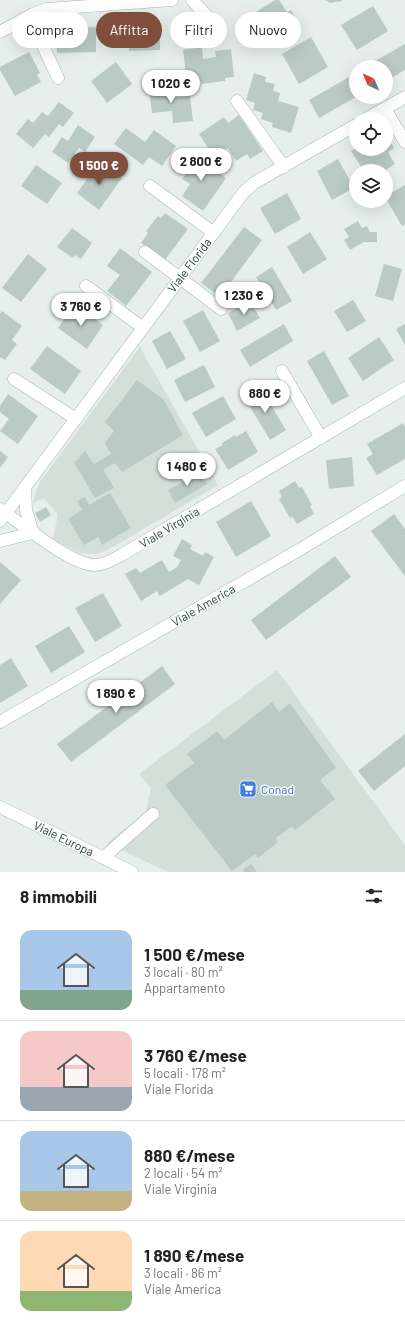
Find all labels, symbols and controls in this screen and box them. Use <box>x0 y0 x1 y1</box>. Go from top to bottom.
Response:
chip: Compra <box>12 12 88 48</box>
chip: Affitta <box>96 12 162 48</box>
chip: Filtri <box>170 12 227 48</box>
chip: Nuovo <box>235 12 301 48</box>
north arrow <box>349 60 393 104</box>
map controls <box>349 60 393 208</box>
pin: 1 020 € <box>134 70 208 104</box>
text: 1 020 € <box>151 75 191 91</box>
button: locate <box>349 112 393 156</box>
pin: 2 800 € <box>164 148 238 182</box>
pin: 1 500 € <box>62 152 136 186</box>
text: 2 800 € <box>180 153 222 169</box>
text: 1 500 € <box>79 157 119 173</box>
button: layers <box>349 164 393 208</box>
street label: Viale Florida <box>164 235 214 295</box>
pin: 1 230 € <box>207 282 281 316</box>
text: 1 230 € <box>224 287 264 303</box>
pin: 3 760 € <box>44 293 118 327</box>
text: 3 760 € <box>60 298 102 314</box>
pin: 880 € <box>237 380 293 414</box>
text: 880 € <box>249 385 281 401</box>
pin: 1 480 € <box>150 453 224 487</box>
text: 1 480 € <box>167 458 207 474</box>
street label: Viale Virginia <box>137 504 201 550</box>
street label: Viale America <box>169 581 237 629</box>
pin: 1 890 € <box>79 680 153 714</box>
text: 1 890 € <box>96 685 136 701</box>
supermarket icon: Conad <box>238 779 258 799</box>
place label: Conad <box>261 782 294 796</box>
street label: Viale Europa <box>32 817 96 859</box>
icon: filters <box>363 885 385 907</box>
text: 8 immobili <box>20 886 97 906</box>
text: 1 500 €/mese <box>144 944 245 964</box>
icon: home <box>52 946 100 994</box>
text: 3 locali · 80 m² <box>144 964 223 980</box>
text: Appartamento <box>144 980 225 996</box>
text: 3 760 €/mese <box>144 1045 247 1065</box>
icon: home <box>52 1047 100 1095</box>
text: 5 locali · 178 m² <box>144 1065 226 1081</box>
text: Viale Florida <box>144 1081 213 1097</box>
text: 880 €/mese <box>144 1145 235 1165</box>
icon: home <box>52 1147 100 1195</box>
text: 2 locali · 54 m² <box>144 1165 223 1181</box>
text: Viale Virginia <box>144 1181 217 1197</box>
text: 1 890 €/mese <box>144 1245 244 1265</box>
icon: home <box>52 1247 100 1295</box>
text: 3 locali · 86 m² <box>144 1265 222 1281</box>
text: Viale America <box>144 1281 221 1297</box>

